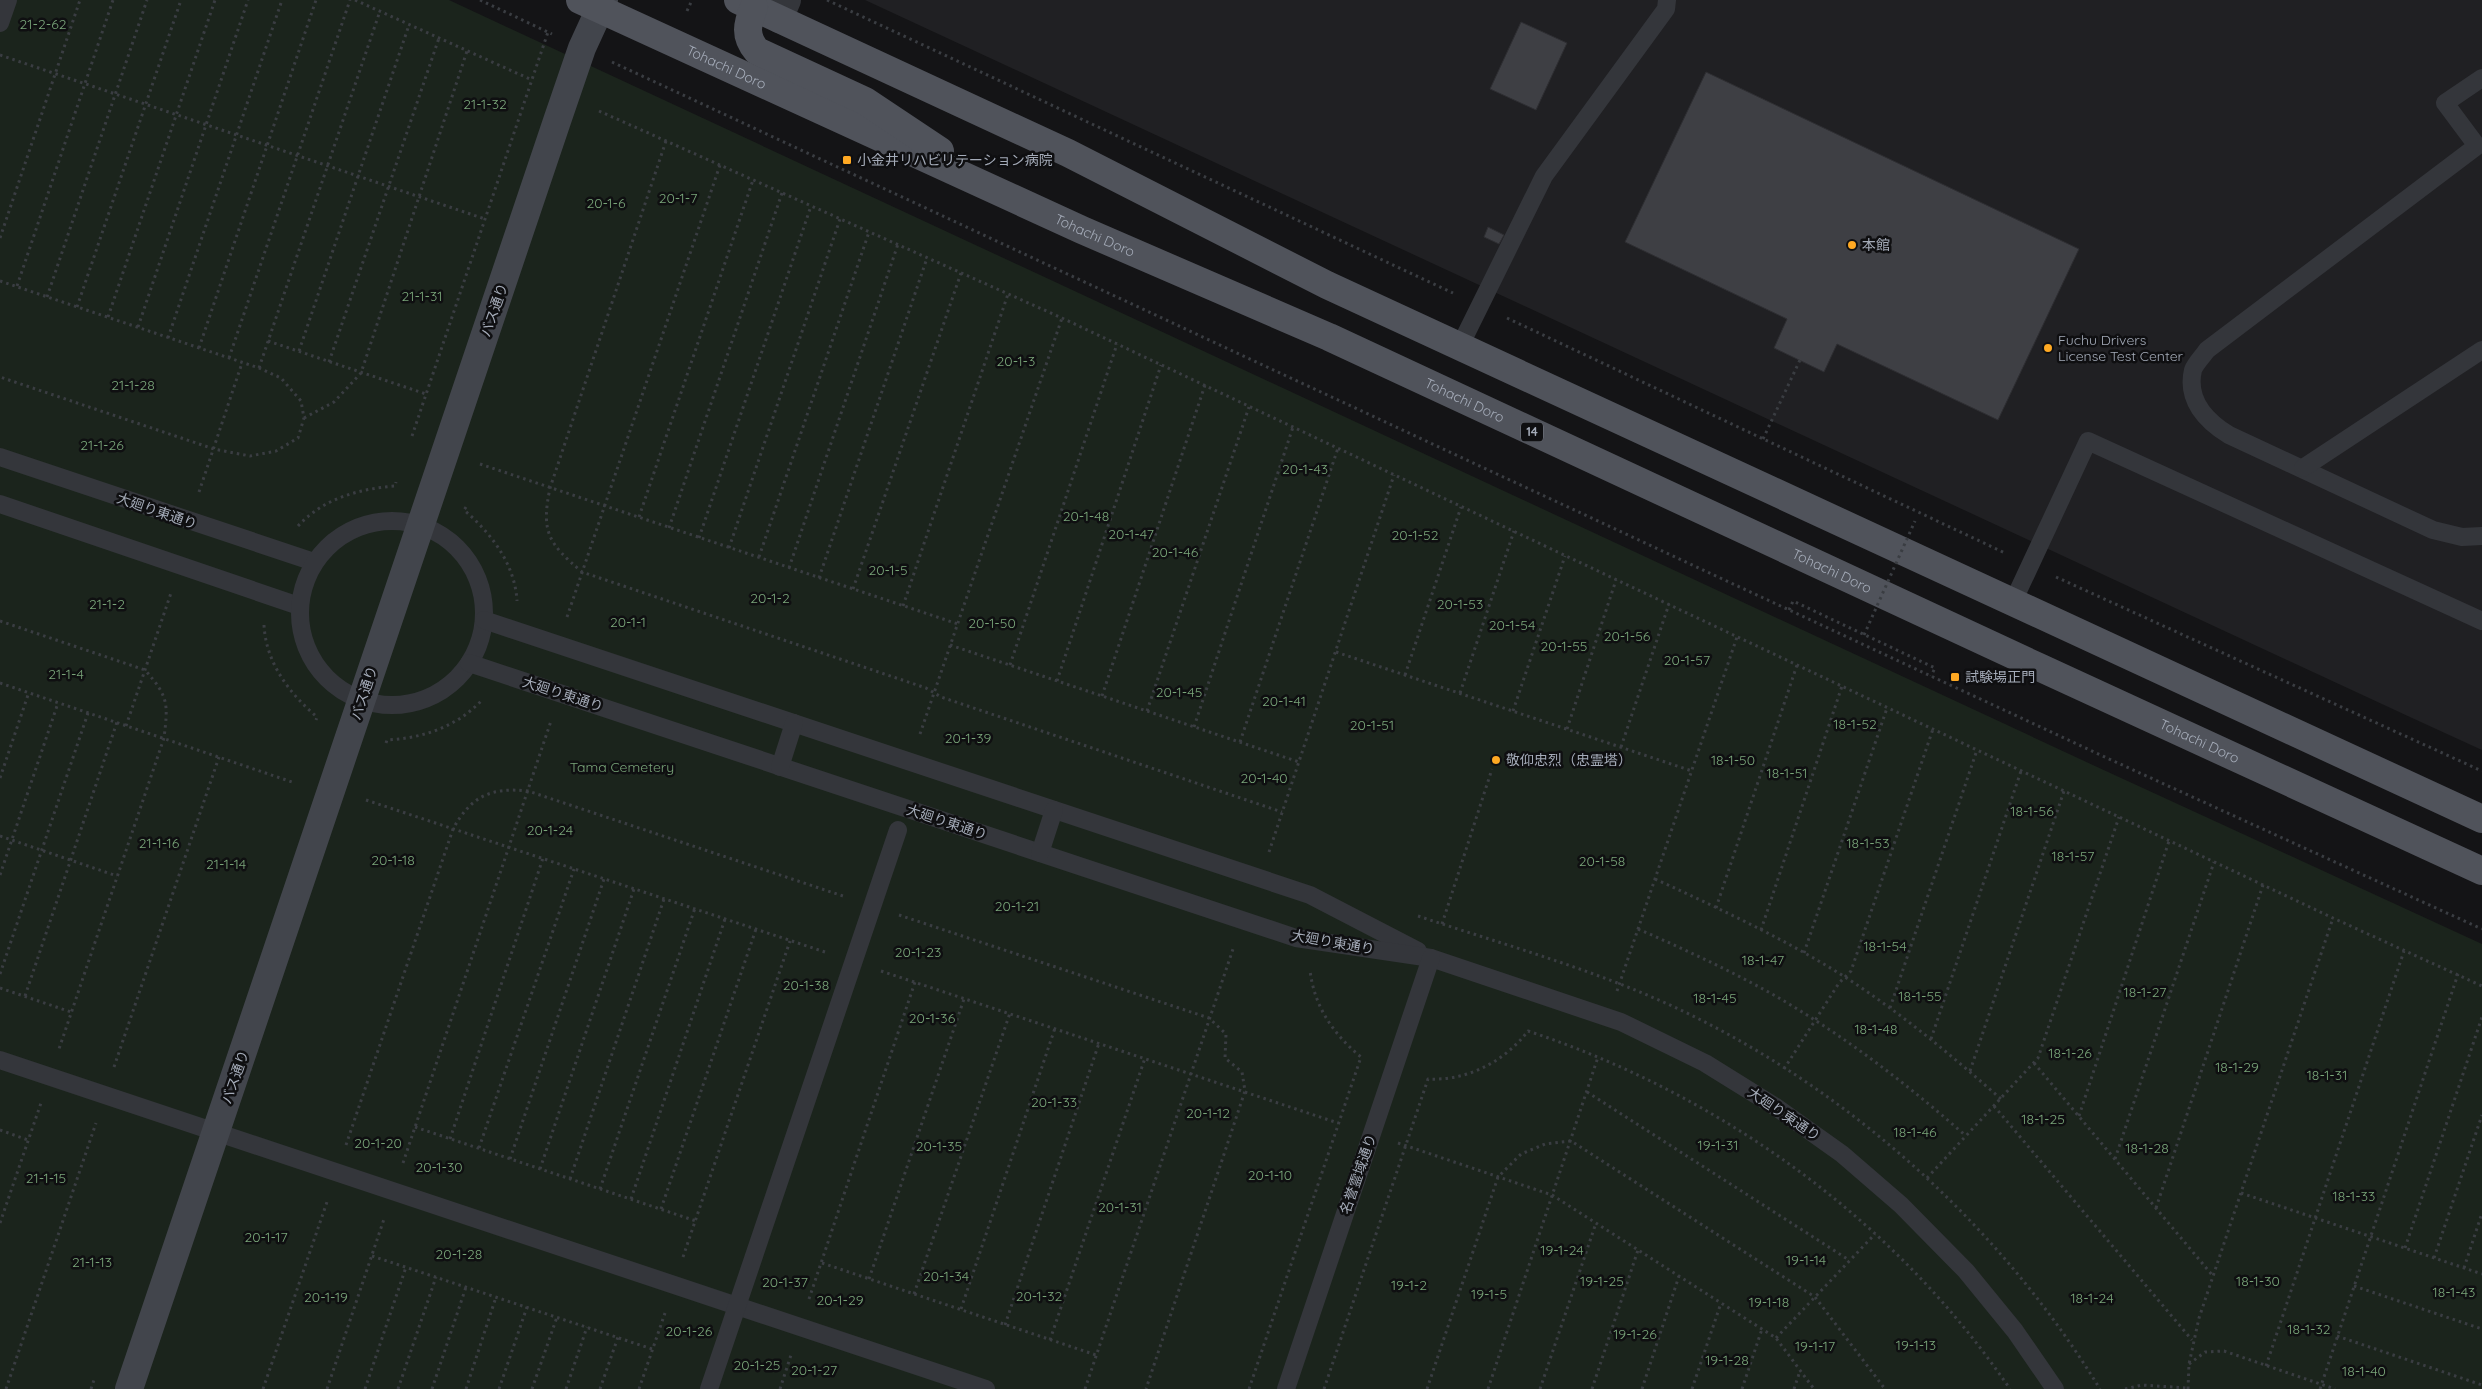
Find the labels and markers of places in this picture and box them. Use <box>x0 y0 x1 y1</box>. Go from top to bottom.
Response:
place label: 小金井リハビリテーション病院 <box>857 151 1053 169</box>
marker: 小金井リハビリテーション病院 <box>841 154 853 166</box>
place label: 本館 <box>1862 236 1890 254</box>
marker: 本館 <box>1846 239 1858 251</box>
place label: Fuchu Drivers License Test Center <box>2058 331 2184 365</box>
marker: Fuchu Drivers License Test Center <box>2042 342 2054 354</box>
place label: 試験場正門 <box>1965 668 2035 686</box>
marker: 試験場正門 <box>1949 671 1961 683</box>
place label: 敬仰忠烈（忠霊塔） <box>1506 751 1632 769</box>
marker: 敬仰忠烈（忠霊塔） <box>1490 754 1502 766</box>

